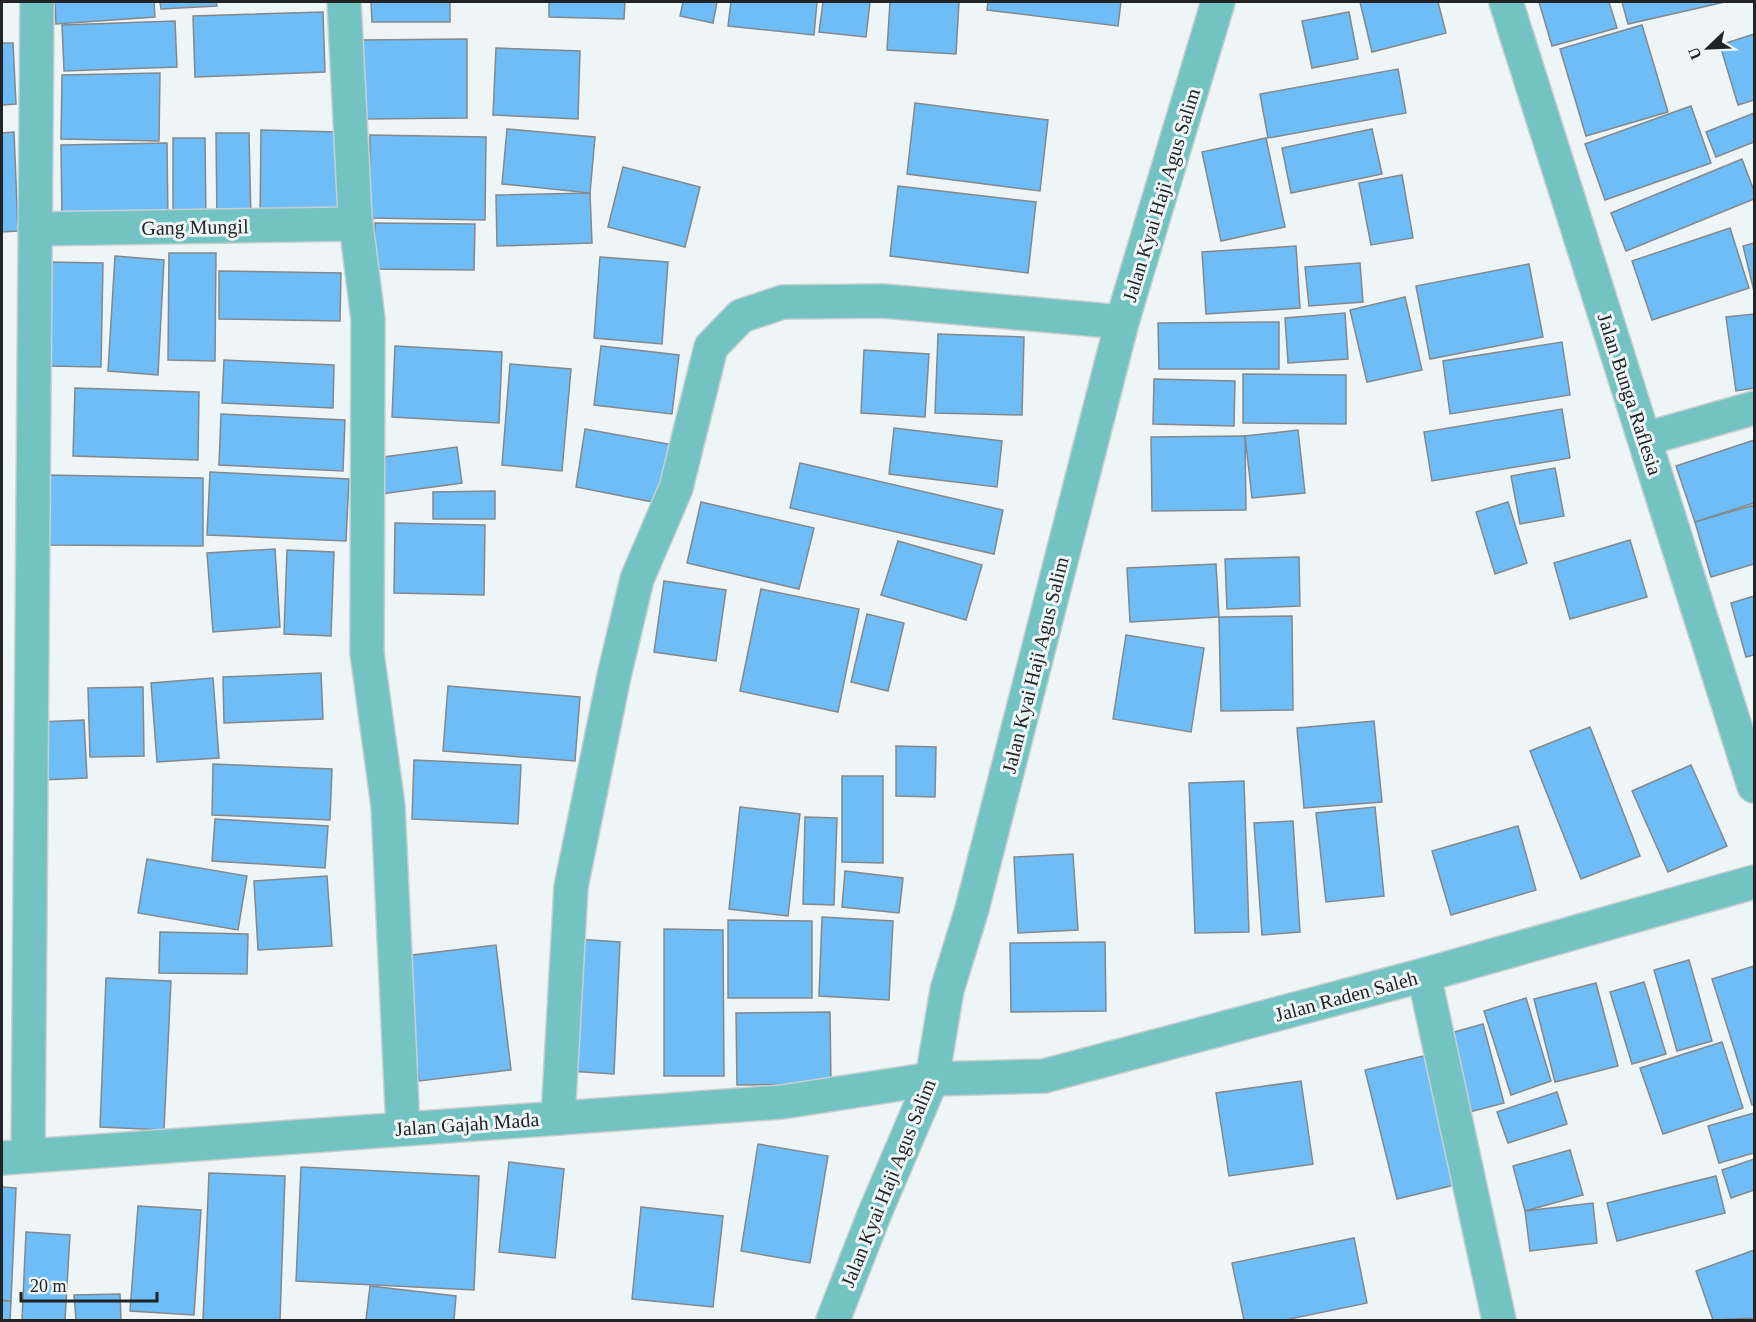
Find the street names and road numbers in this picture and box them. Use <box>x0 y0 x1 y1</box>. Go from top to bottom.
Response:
street label: Jalan Kyai Haji Agus Salim <box>1118 85 1205 305</box>
street label: Gang Mungil <box>141 215 249 240</box>
street label: Jalan Bunga Raflesia <box>1592 310 1667 478</box>
street label: Jalan Kyai Haji Agus Salim <box>997 554 1074 776</box>
street label: Jalan Raden Saleh <box>1272 966 1420 1026</box>
street label: Jalan Kyai Haji Agus Salim <box>836 1075 941 1291</box>
street label: Jalan Gajah Mada <box>394 1108 540 1141</box>

